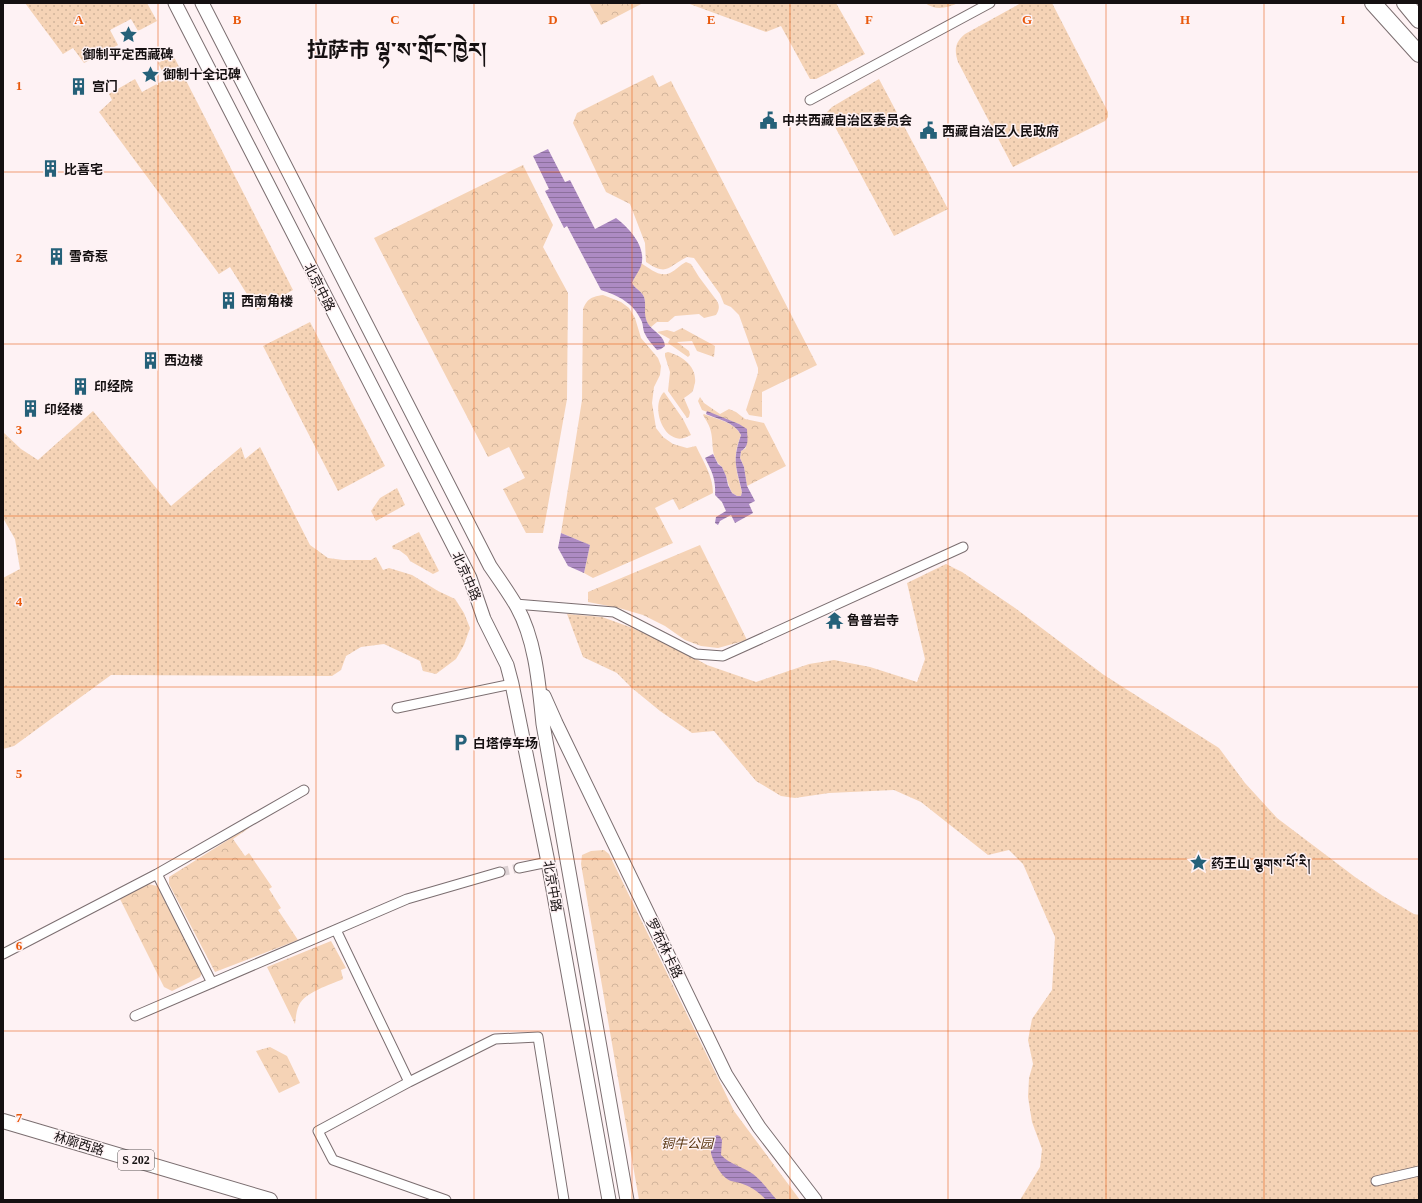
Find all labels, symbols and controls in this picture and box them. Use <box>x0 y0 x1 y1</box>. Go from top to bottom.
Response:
text: A <box>74 12 84 27</box>
text: B <box>233 12 242 27</box>
text: C <box>390 12 400 27</box>
text: D <box>548 12 558 27</box>
text: E <box>707 12 715 27</box>
text: F <box>865 12 873 27</box>
text: G <box>1022 12 1032 27</box>
text: H <box>1180 12 1190 27</box>
text: I <box>1340 12 1346 27</box>
place icon: 御制平定西藏碑 <box>118 25 138 45</box>
district label: 拉萨市 ལྷ་ས་གྲོང་ཁྱེར། <box>307 33 487 69</box>
place label: 御制平定西藏碑 <box>82 47 174 62</box>
place icon: 御制十全记碑 <box>140 64 160 84</box>
place label: 御制十全记碑 <box>163 67 241 82</box>
building icon: 宫门 <box>69 76 89 96</box>
text: 1 <box>16 78 22 93</box>
place label: 宫门 <box>92 79 118 94</box>
public building icon: 中共西藏自治区委员会 <box>759 110 779 130</box>
place label: 中共西藏自治区委员会 <box>782 113 912 128</box>
public building icon: 西藏自治区人民政府 <box>919 121 939 141</box>
place label: 西藏自治区人民政府 <box>942 124 1059 139</box>
building icon: 比喜宅 <box>41 159 61 179</box>
place label: 比喜宅 <box>64 162 103 177</box>
building icon: 雪奇惹 <box>46 246 66 266</box>
place label: 雪奇惹 <box>69 249 108 264</box>
text: 2 <box>16 250 22 265</box>
street label: 北京中路 <box>301 261 338 314</box>
building icon: 西南角楼 <box>218 291 238 311</box>
place label: 西南角楼 <box>241 294 293 309</box>
building icon: 西边楼 <box>141 350 161 370</box>
place label: 西边楼 <box>164 353 203 368</box>
building icon: 印经院 <box>71 376 91 396</box>
place label: 印经院 <box>94 379 133 394</box>
building icon: 印经楼 <box>21 399 41 419</box>
place label: 印经楼 <box>44 402 83 417</box>
text: 3 <box>16 422 23 437</box>
street label: 北京中路 <box>449 549 484 603</box>
text: 4 <box>16 594 23 609</box>
temple icon: 鲁普岩寺 <box>824 610 844 630</box>
place label: 鲁普岩寺 <box>847 613 899 628</box>
parking icon: 白塔停车场 <box>450 733 470 753</box>
place label: 白塔停车场 <box>473 736 538 751</box>
text: 5 <box>16 766 23 781</box>
place icon: 药王山 ལྕགས་པོ་རི། <box>1188 853 1208 873</box>
place label: 药王山 ལྕགས་པོ་རི། <box>1211 853 1311 875</box>
street label: 北京中路 <box>541 859 564 913</box>
street label: 罗布林卡路 <box>644 916 686 981</box>
text: 6 <box>16 938 23 953</box>
text: 7 <box>16 1110 23 1125</box>
street label: 林廓西路 <box>52 1129 106 1158</box>
park label: 铜牛公园 <box>661 1136 715 1151</box>
road number: S 202 <box>118 1150 154 1170</box>

